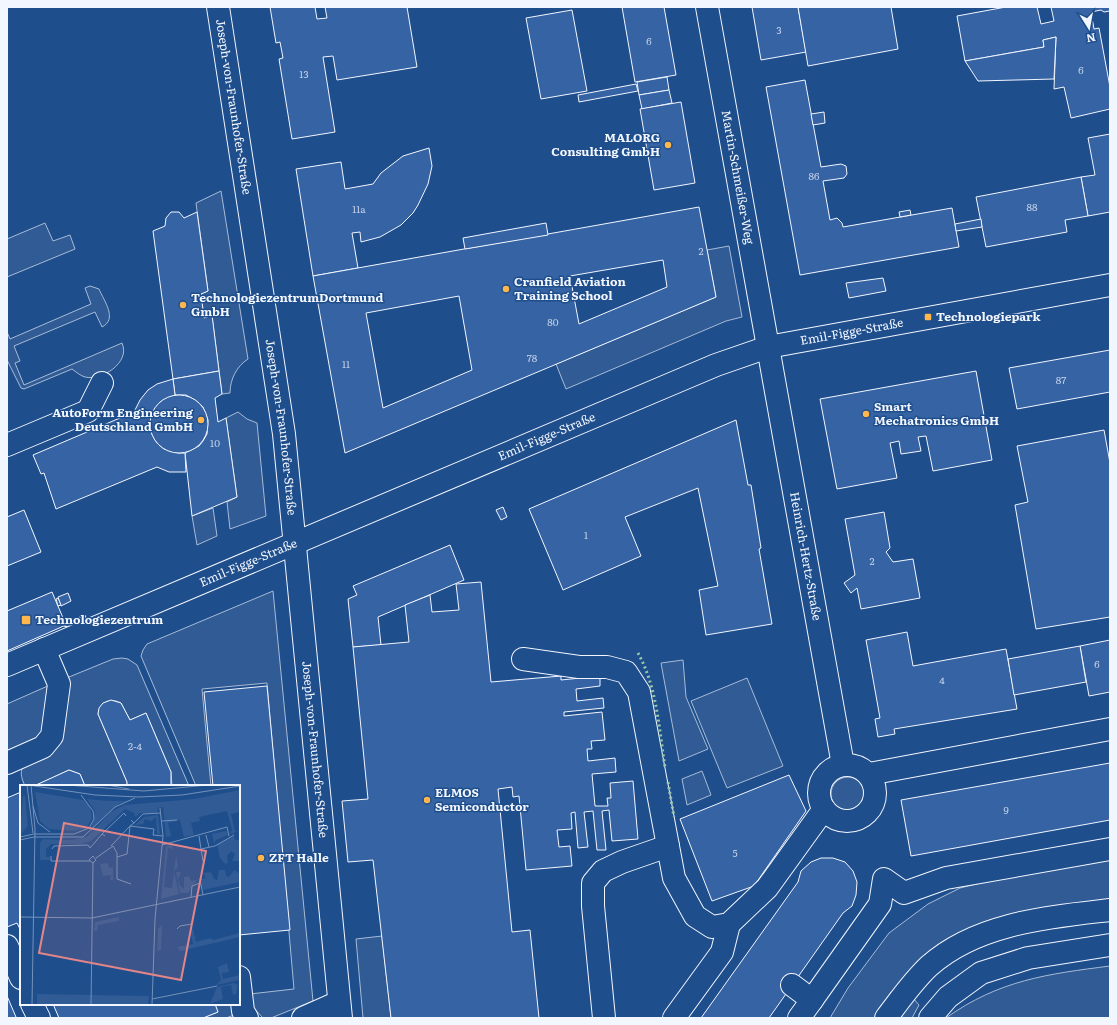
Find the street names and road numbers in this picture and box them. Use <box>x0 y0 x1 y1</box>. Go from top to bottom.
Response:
street label: Joseph-von-Fraunhofer-Straße <box>212 18 257 196</box>
street label: Martin-Schmeißer-Weg <box>718 109 759 246</box>
street label: Emil-Figge-Straße <box>799 313 905 349</box>
street label: Joseph-von-Fraunhofer-Straße <box>261 338 302 516</box>
street label: Emil-Figge-Straße <box>495 407 598 464</box>
street label: Heinrich-Hertz-Straße <box>786 490 827 622</box>
street label: Emil-Figge-Straße <box>196 533 299 591</box>
street label: Joseph-von-Fraunhofer-Straße <box>298 660 333 839</box>

